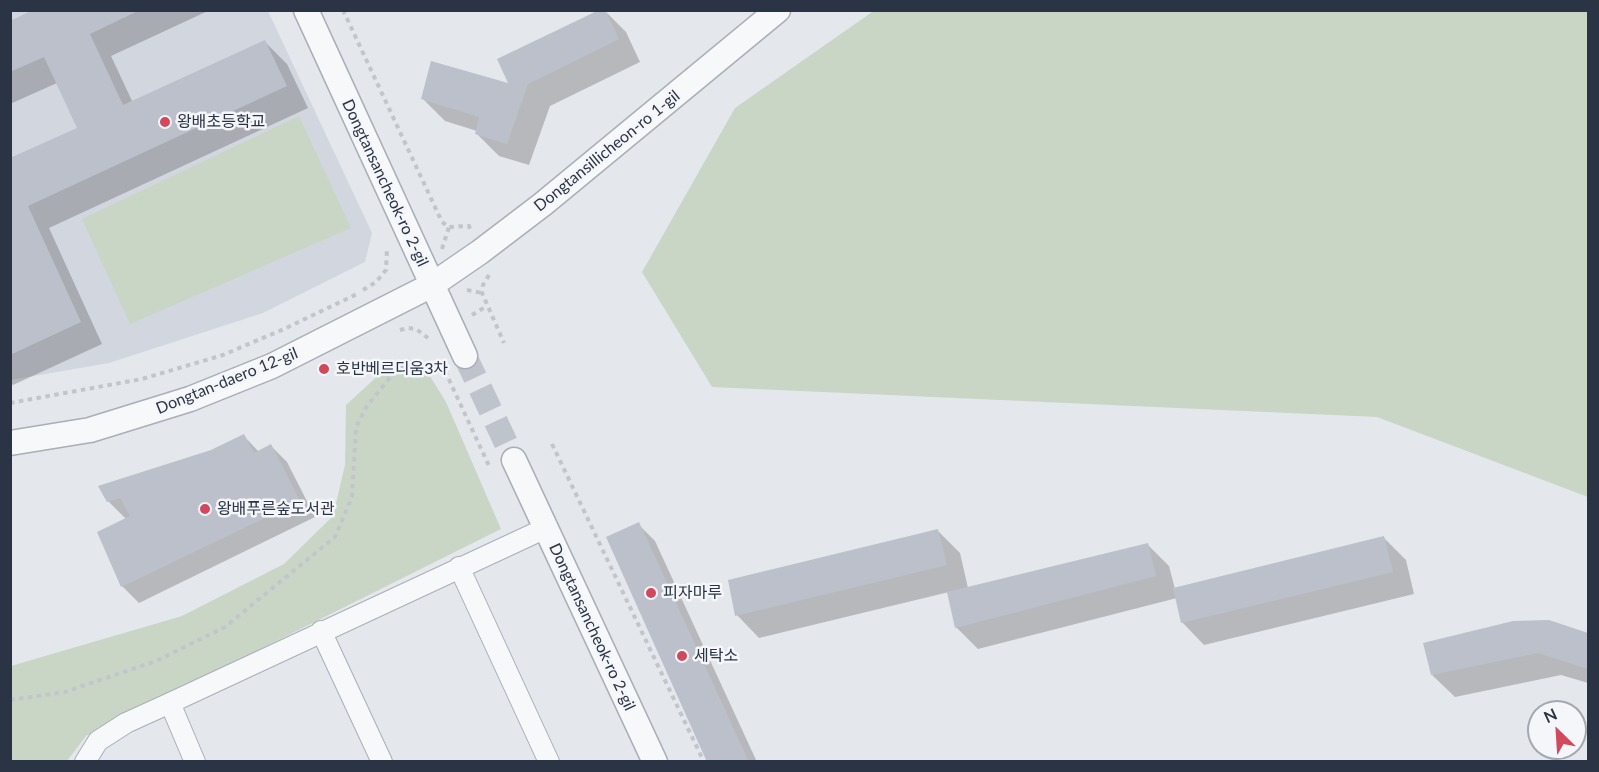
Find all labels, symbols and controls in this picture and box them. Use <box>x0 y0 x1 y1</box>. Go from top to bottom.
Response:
street label: Dongtansillicheon-ro 1-gil <box>530 86 684 216</box>
street label: Dongtansancheok-ro 2-gil <box>338 96 432 270</box>
place label: 왕배초등학교 <box>177 112 265 132</box>
marker: 왕배초등학교 <box>158 115 172 129</box>
street label: Dongtan-daero 12-gil <box>153 344 301 418</box>
place label: 호반베르디움3차 <box>336 359 448 379</box>
marker: 호반베르디움3차 <box>317 362 331 376</box>
place label: 왕배푸른숲도서관 <box>217 499 335 519</box>
marker: 왕배푸른숲도서관 <box>198 502 212 516</box>
street label: Dongtansancheok-ro 2-gil <box>545 540 639 714</box>
place label: 피자마루 <box>663 583 722 603</box>
marker: 피자마루 <box>644 586 658 600</box>
place label: 세탁소 <box>694 646 738 666</box>
marker: 세탁소 <box>675 649 689 663</box>
north arrow <box>1527 700 1587 760</box>
text: N <box>1540 704 1560 726</box>

